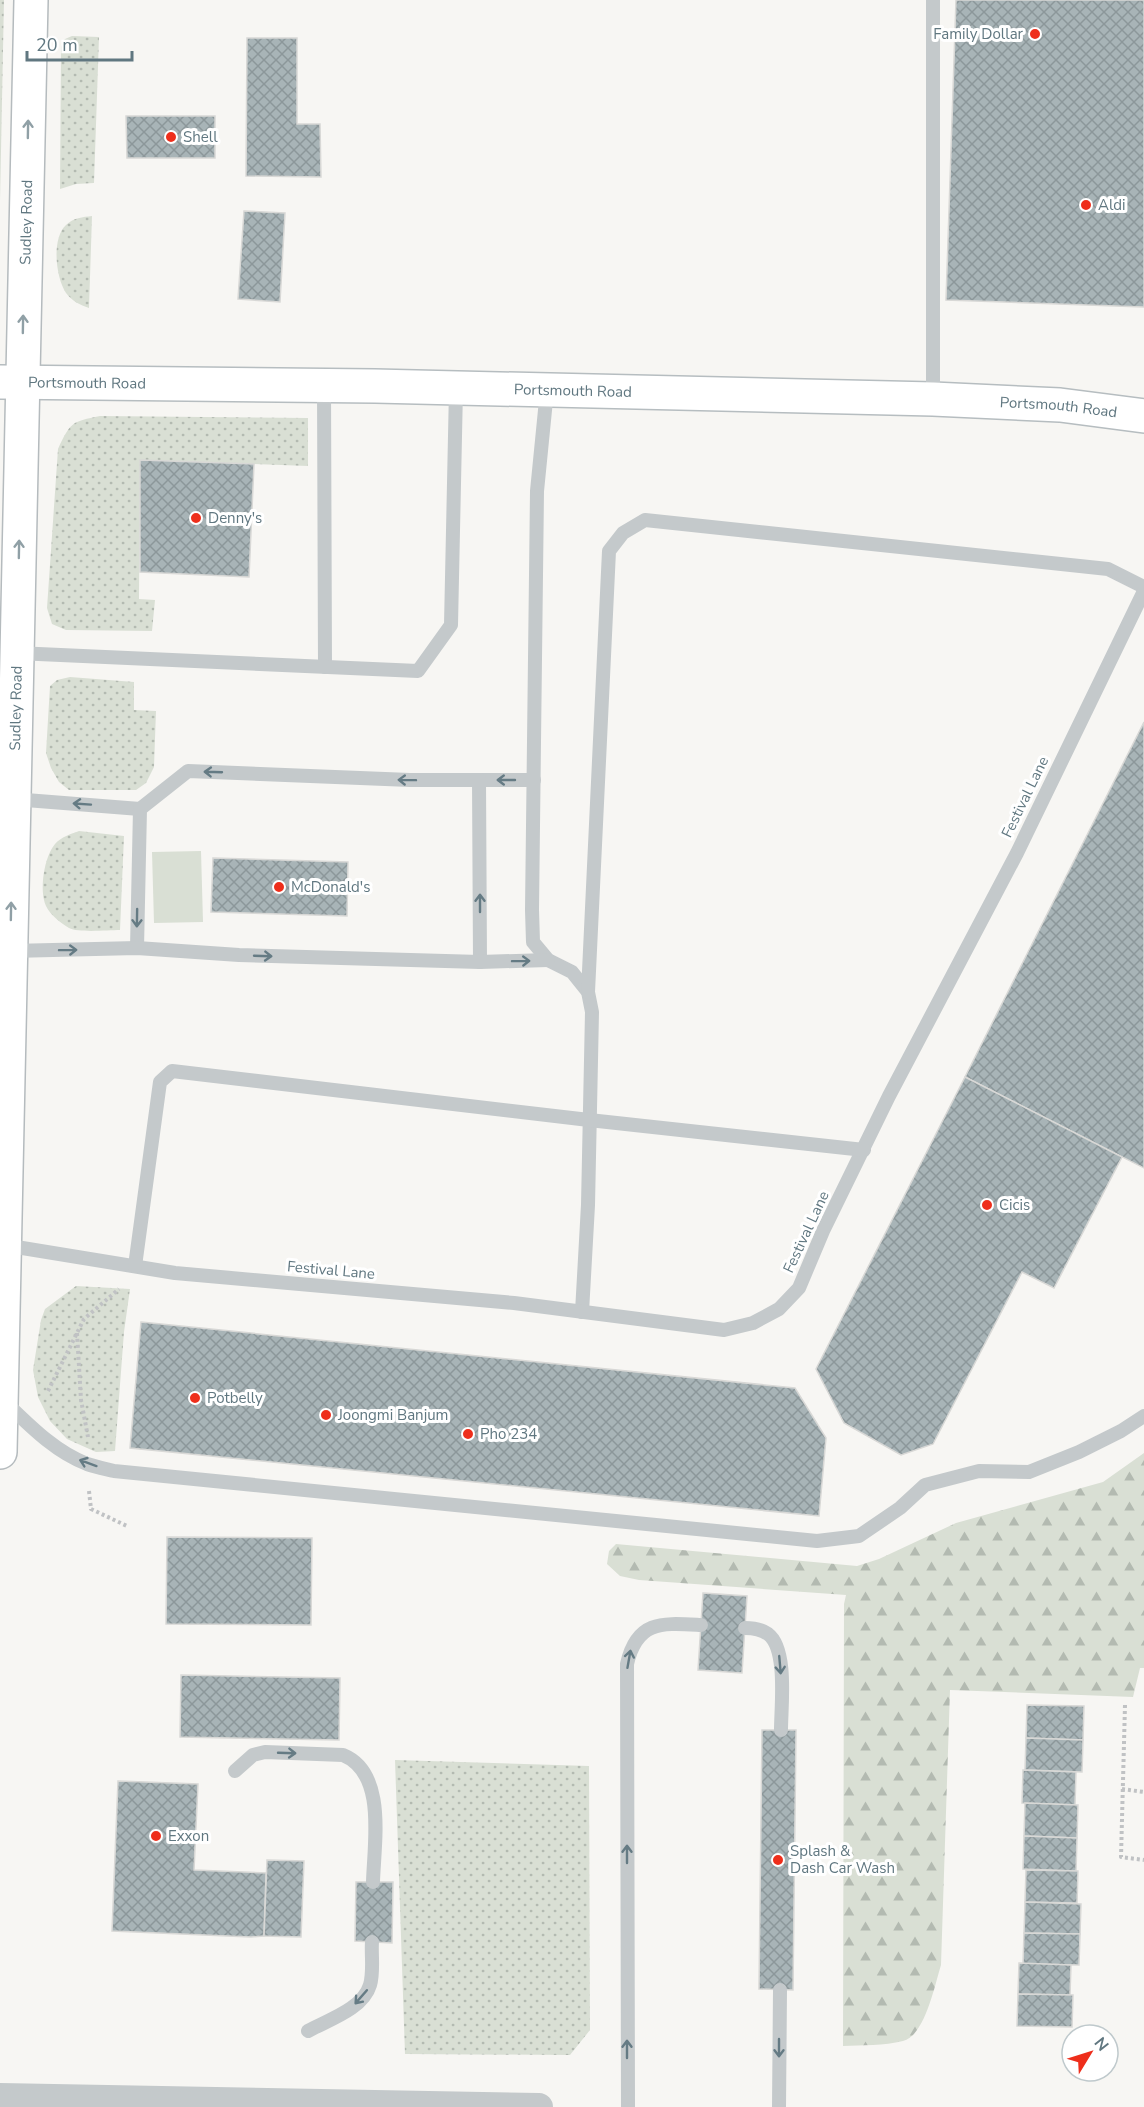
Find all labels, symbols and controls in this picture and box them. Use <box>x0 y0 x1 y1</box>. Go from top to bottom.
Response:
scale bar <box>27 24 132 62</box>
place label: Family Dollar <box>933 24 1024 44</box>
marker: Family Dollar <box>1028 27 1042 41</box>
text: 20 m <box>36 33 78 57</box>
one-way arrow <box>22 119 34 139</box>
place label: Shell <box>183 127 218 147</box>
marker: Shell <box>164 130 178 144</box>
street label: Sudley Road <box>15 179 37 265</box>
place label: Aldi <box>1098 195 1126 215</box>
marker: Aldi <box>1079 198 1093 212</box>
one-way arrow <box>17 314 29 334</box>
street label: Portsmouth Road <box>28 372 146 394</box>
street label: Portsmouth Road <box>514 379 632 402</box>
street label: Portsmouth Road <box>999 392 1118 422</box>
place label: Denny's <box>208 508 262 528</box>
marker: Denny's <box>189 511 203 525</box>
one-way arrow <box>13 540 24 560</box>
street label: Sudley Road <box>5 665 27 751</box>
street label: Festival Lane <box>997 753 1053 841</box>
one-way arrow <box>203 767 223 778</box>
one-way arrow <box>398 774 418 785</box>
one-way arrow <box>497 774 517 786</box>
one-way arrow <box>72 798 92 809</box>
place label: McDonald's <box>291 877 370 897</box>
marker: McDonald's <box>272 880 286 894</box>
one-way arrow <box>474 894 486 914</box>
one-way arrow <box>5 901 17 921</box>
one-way arrow <box>132 908 143 928</box>
one-way arrow <box>58 944 78 956</box>
one-way arrow <box>253 950 273 962</box>
one-way arrow <box>511 955 531 967</box>
street label: Festival Lane <box>778 1188 834 1276</box>
place label: Cicis <box>999 1195 1030 1215</box>
marker: Cicis <box>980 1198 994 1212</box>
street label: Festival Lane <box>286 1256 376 1284</box>
place label: Potbelly <box>207 1388 263 1408</box>
marker: Potbelly <box>188 1391 202 1405</box>
place label: Joongmi Banjum <box>337 1405 448 1425</box>
marker: Joongmi Banjum <box>319 1408 333 1422</box>
place label: Pho 234 <box>480 1424 537 1444</box>
marker: Pho 234 <box>461 1427 475 1441</box>
one-way arrow <box>79 1457 98 1468</box>
one-way arrow <box>624 1649 635 1669</box>
one-way arrow <box>775 1654 786 1674</box>
one-way arrow <box>276 1747 296 1759</box>
place label: Exxon <box>168 1826 209 1846</box>
marker: Exxon <box>149 1829 163 1843</box>
place label: Splash & Dash Car Wash <box>790 1841 895 1878</box>
one-way arrow <box>621 1844 633 1864</box>
marker: Splash & Dash Car Wash <box>771 1853 785 1867</box>
one-way arrow <box>355 1989 369 2005</box>
north arrow <box>1060 2023 1120 2083</box>
text: N <box>1089 2033 1113 2056</box>
one-way arrow <box>773 2038 785 2058</box>
one-way arrow <box>621 2039 633 2059</box>

